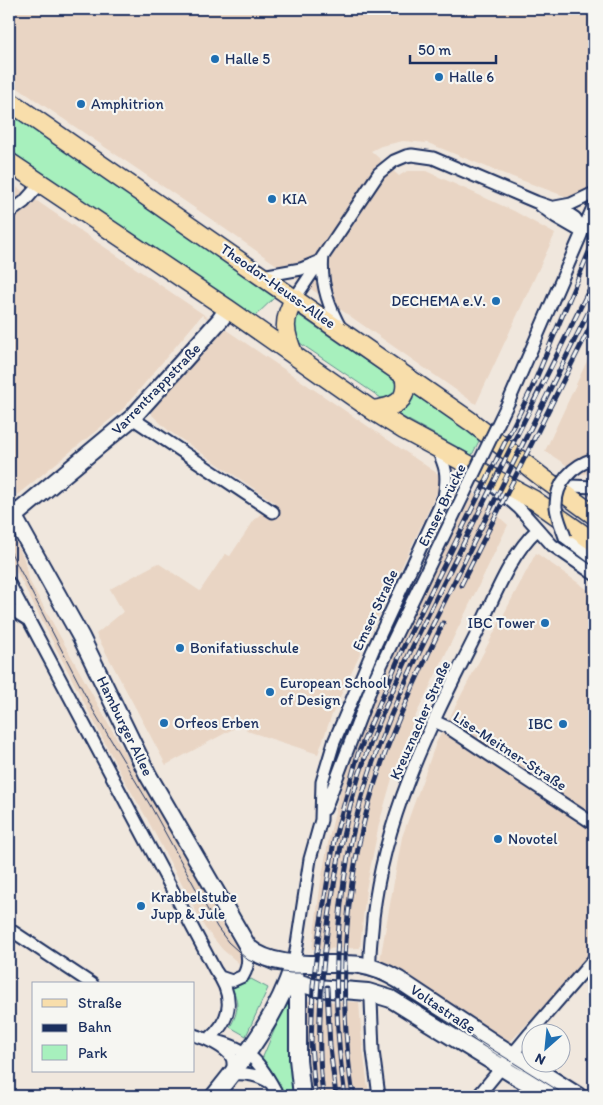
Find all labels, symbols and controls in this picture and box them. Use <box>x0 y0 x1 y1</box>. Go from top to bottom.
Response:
scale bar <box>410 32 497 64</box>
text: 50 m <box>418 41 451 59</box>
place label: Halle 5 <box>225 50 270 68</box>
marker: Halle 5 <box>209 53 221 65</box>
place label: Halle 6 <box>449 68 494 86</box>
marker: Halle 6 <box>433 71 445 83</box>
place label: Amphitrion <box>91 95 164 113</box>
marker: Amphitrion <box>75 98 87 110</box>
place label: KIA <box>282 190 307 208</box>
marker: KIA <box>266 193 278 205</box>
street label: Theodor-Heuss-Allee <box>217 240 339 332</box>
place label: DECHEMA e.V. <box>391 292 486 310</box>
marker: DECHEMA e.V. <box>490 295 502 307</box>
street label: Varrentrappstraße <box>108 339 204 439</box>
street label: Emser Brücke <box>414 461 470 549</box>
street label: Emser Straße <box>348 567 402 653</box>
place label: IBC Tower <box>468 614 535 632</box>
marker: IBC Tower <box>539 617 551 629</box>
place label: Bonifatiusschule <box>190 639 299 657</box>
marker: Bonifatiusschule <box>174 642 186 654</box>
street label: Kreuznacher Straße <box>386 658 454 782</box>
street label: Hamburger Allee <box>93 673 157 779</box>
place label: European School of Design <box>280 674 388 709</box>
marker: European School of Design <box>264 686 276 698</box>
street label: Lise-Meitner-Straße <box>450 708 570 794</box>
place label: Orfeos Erben <box>174 714 260 732</box>
place label: IBC <box>528 715 553 733</box>
marker: Orfeos Erben <box>158 717 170 729</box>
marker: IBC <box>557 718 569 730</box>
place label: Novotel <box>508 830 558 848</box>
marker: Novotel <box>492 833 504 845</box>
place label: Krabbelstube Jupp & Jule <box>151 888 237 923</box>
marker: Krabbelstube Jupp & Jule <box>135 900 147 912</box>
street label: Voltastraße <box>407 980 479 1038</box>
legend <box>32 982 195 1072</box>
text: Straße <box>78 994 122 1012</box>
text: Bahn <box>78 1018 112 1036</box>
north arrow <box>520 1022 570 1072</box>
text: Park <box>78 1044 108 1062</box>
text: N <box>532 1049 548 1069</box>

